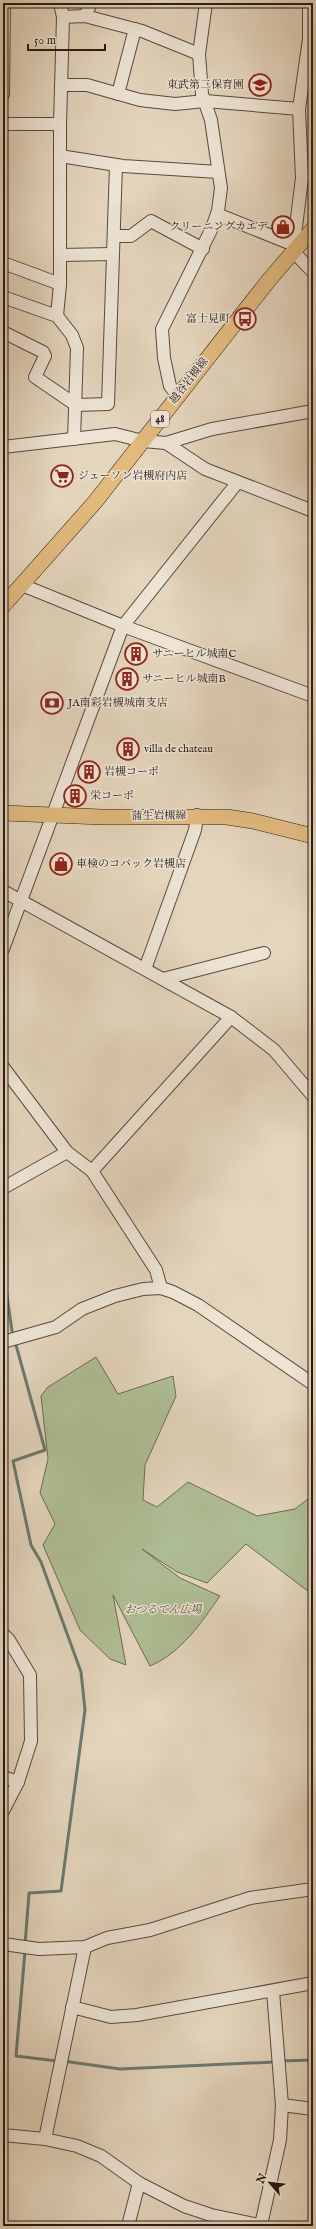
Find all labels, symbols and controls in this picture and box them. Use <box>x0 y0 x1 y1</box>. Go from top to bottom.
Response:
scale bar <box>28 26 105 52</box>
text: 50 m <box>34 33 56 48</box>
school or university icon: 東武第二保育園 <box>247 72 273 98</box>
place label: 東武第二保育園 <box>167 78 244 92</box>
shop icon: クリーニングカエデ <box>270 214 296 240</box>
place label: クリーニングカエデ <box>169 220 268 234</box>
bus stop icon: 富士見町 <box>232 306 258 332</box>
place label: 富士見町 <box>186 312 230 326</box>
street label: 越谷岩槻線 <box>167 355 211 407</box>
road number: 48 <box>151 411 169 427</box>
supermarket icon: ジェーソン岩槻府内店 <box>49 463 75 489</box>
place label: ジェーソン岩槻府内店 <box>78 469 187 483</box>
building icon: サニーヒル城南C <box>123 641 149 667</box>
place label: サニーヒル城南C <box>152 647 237 661</box>
building icon: サニーヒル城南B <box>114 666 140 692</box>
place label: サニーヒル城南B <box>142 672 226 686</box>
bank icon: JA南彩岩槻城南支店 <box>39 690 65 716</box>
place label: JA南彩岩槻城南支店 <box>66 696 168 710</box>
building icon: villa de chateau <box>115 736 141 762</box>
place label: villa de chateau <box>144 742 213 756</box>
building icon: 岩槻コーポ <box>76 759 102 785</box>
place label: 岩槻コーポ <box>104 765 159 779</box>
building icon: 栄コーポ <box>62 783 88 809</box>
place label: 栄コーポ <box>90 789 134 803</box>
street label: 蒲生岩槻線 <box>131 809 187 823</box>
shop icon: 車検のコバック岩槻店 <box>48 851 74 877</box>
place label: 車検のコバック岩槻店 <box>76 857 186 871</box>
park label: おつるてん広場 <box>125 1603 202 1617</box>
north arrow <box>250 2163 290 2203</box>
text: N <box>253 2171 271 2187</box>

